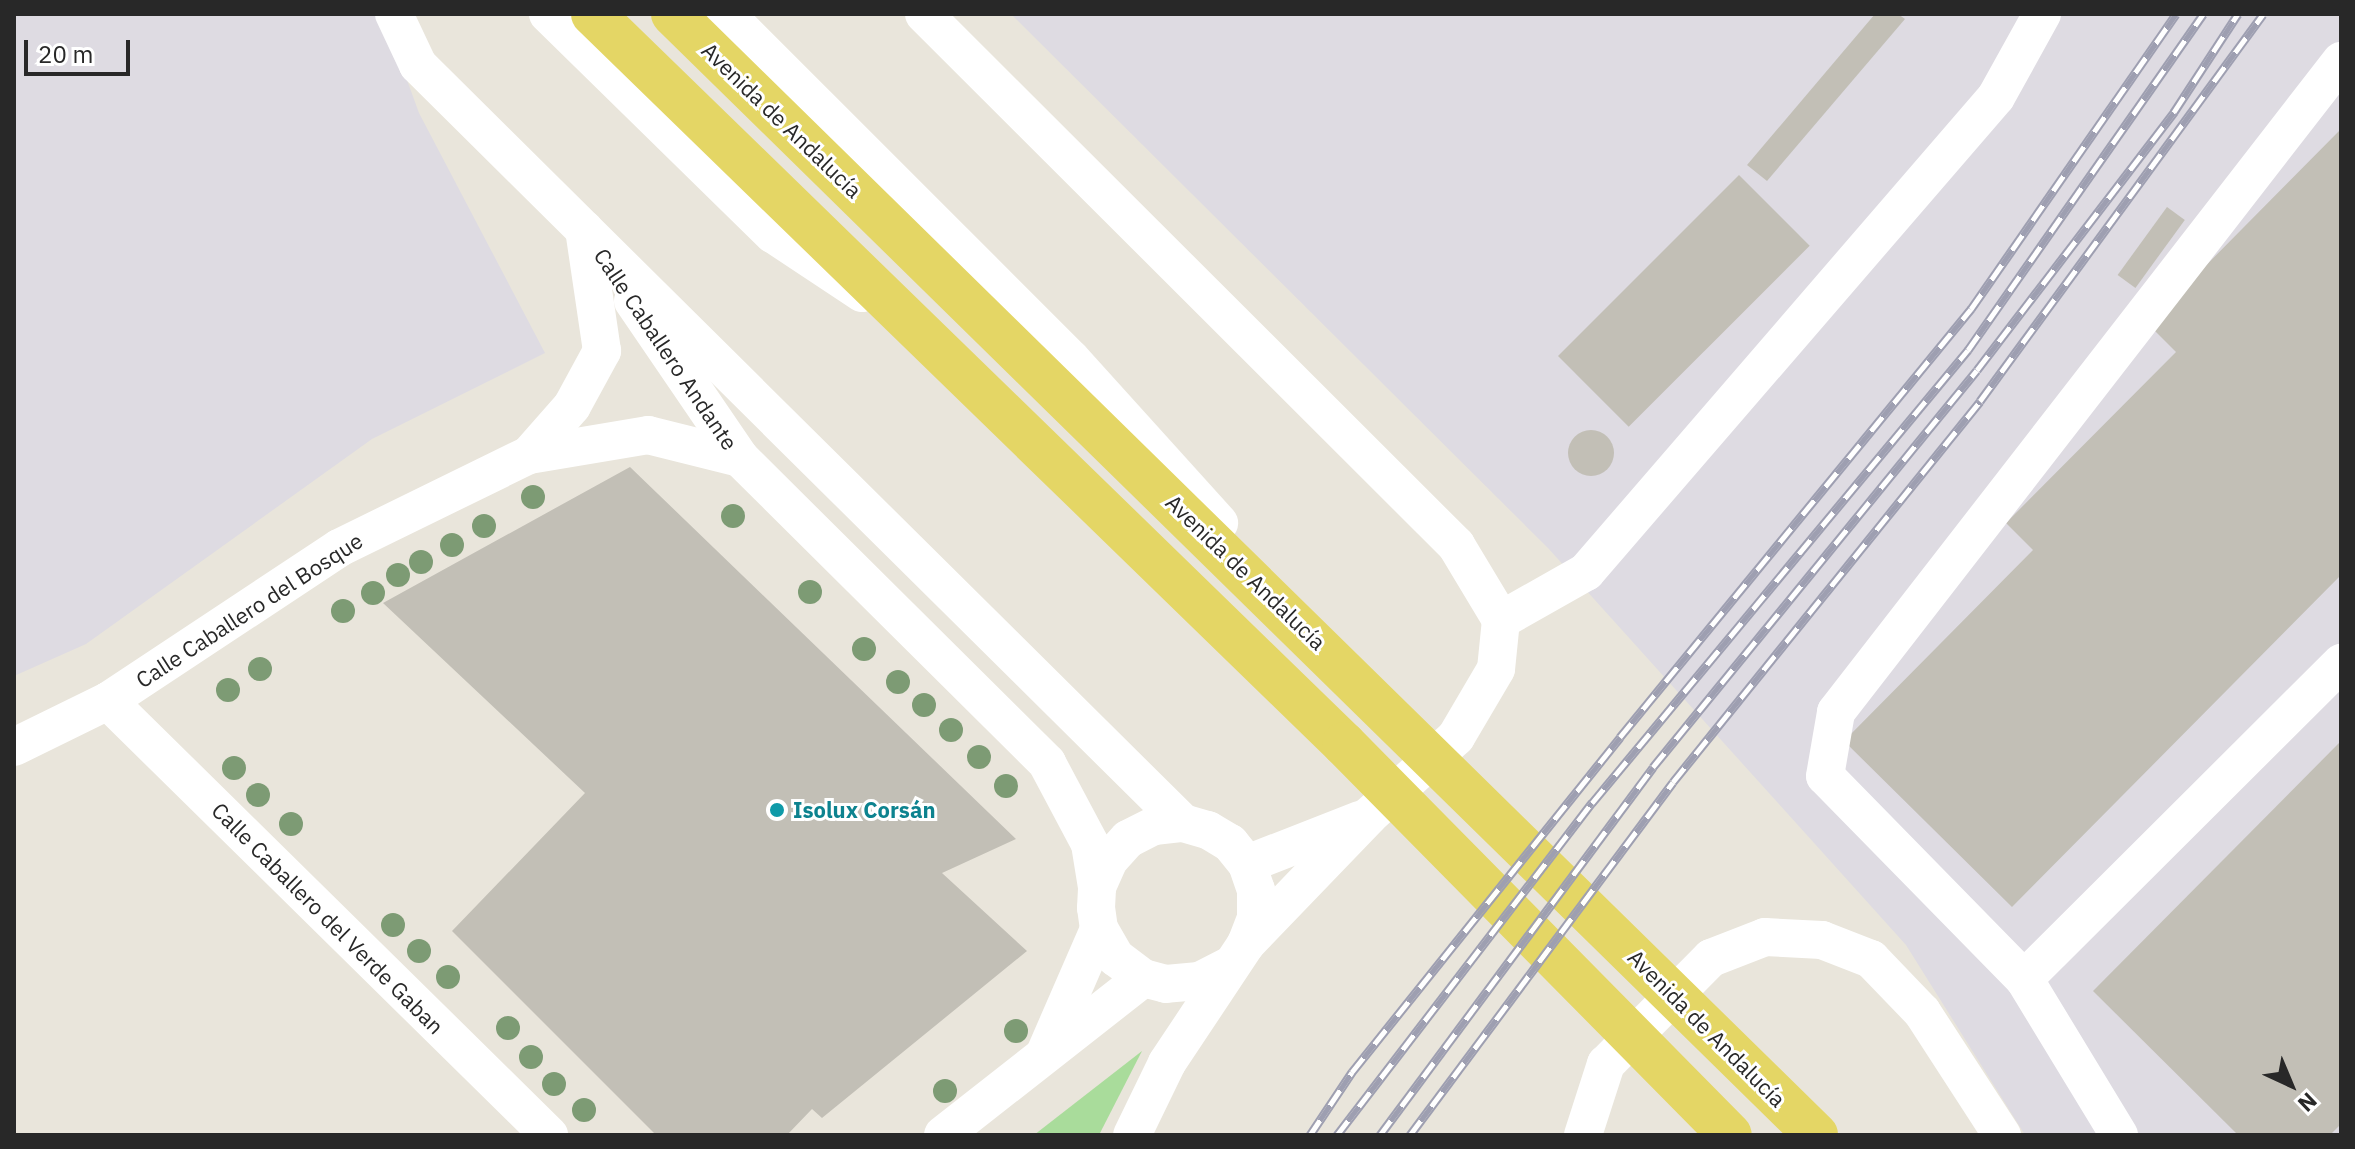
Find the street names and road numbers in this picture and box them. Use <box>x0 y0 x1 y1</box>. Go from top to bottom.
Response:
street label: Avenida de Andalucía <box>697 37 867 203</box>
street label: Calle Caballero Andante <box>589 243 743 455</box>
street label: Avenida de Andalucía <box>1161 489 1331 655</box>
street label: Calle Caballero del Bosque <box>131 527 367 693</box>
street label: Calle Caballero del Verde Gaban <box>207 797 449 1039</box>
street label: Avenida de Andalucía <box>1623 944 1791 1112</box>

